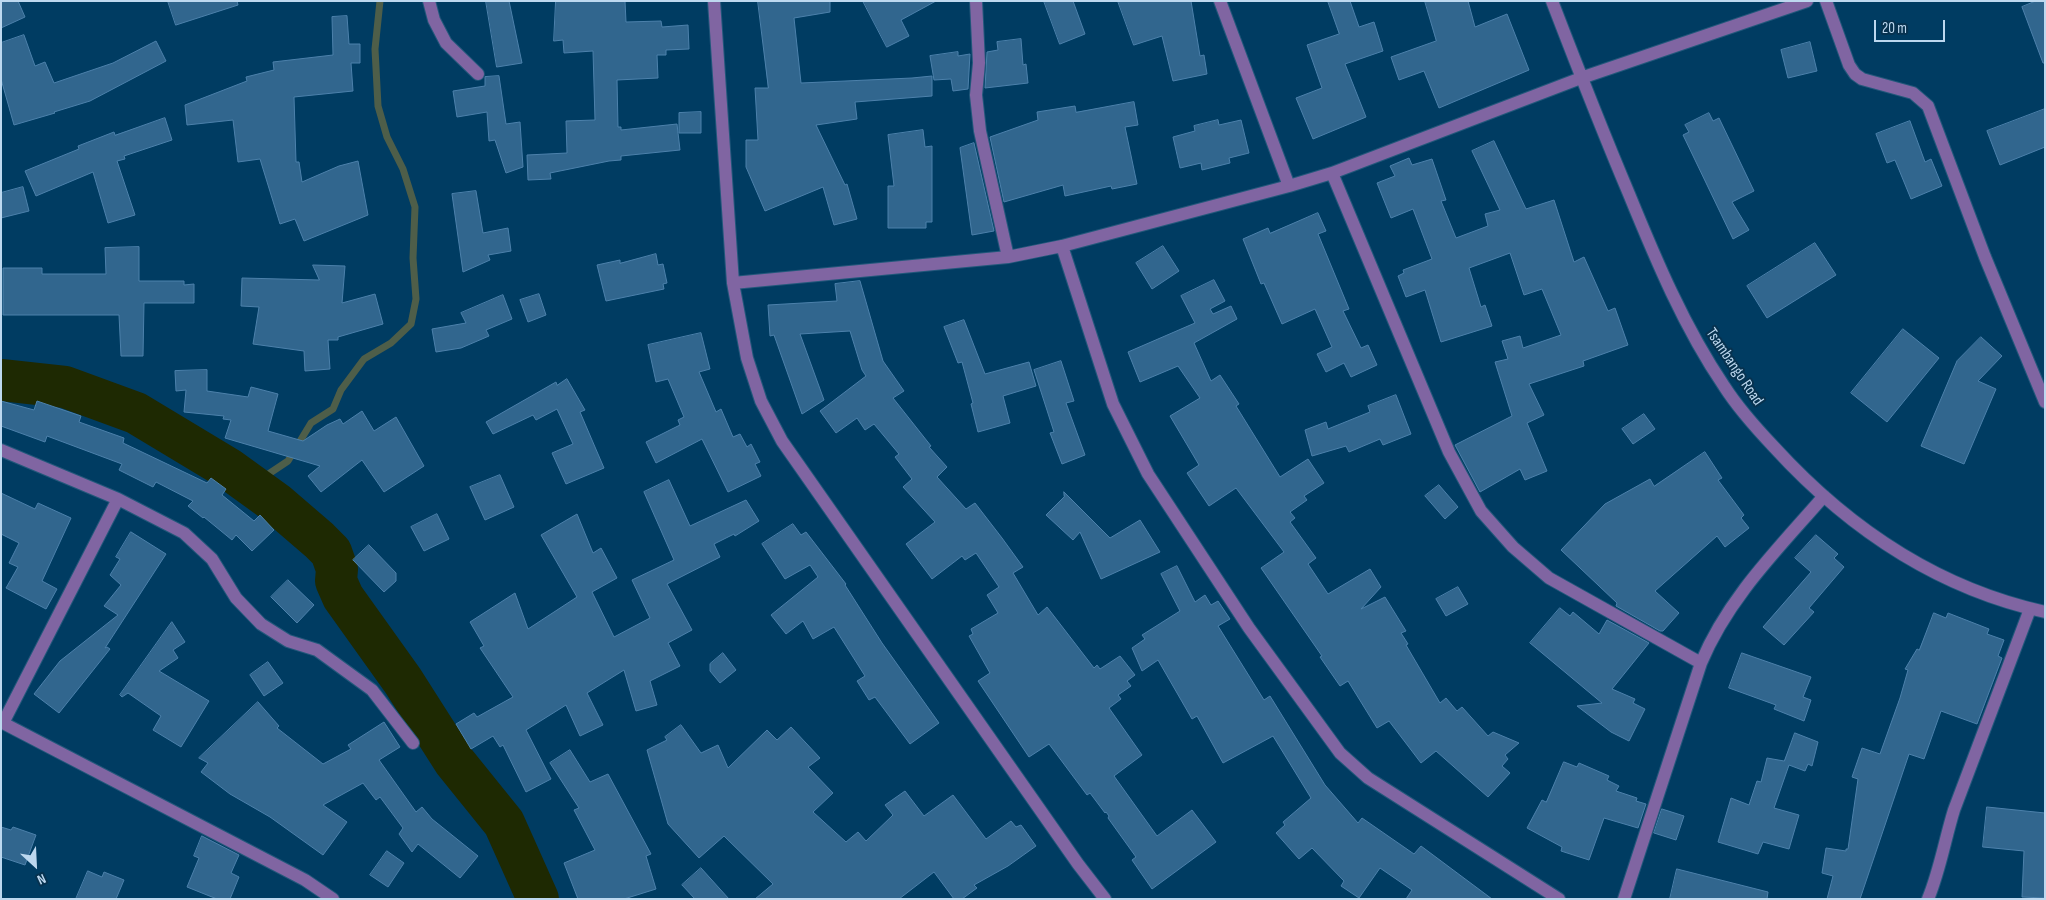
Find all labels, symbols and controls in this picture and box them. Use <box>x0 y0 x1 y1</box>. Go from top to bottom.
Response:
scale bar <box>1876 10 1947 42</box>
text: 20 m <box>1882 19 1907 38</box>
street label: Tsambango Road <box>1701 325 1767 409</box>
north arrow <box>10 840 60 890</box>
text: N <box>35 870 49 888</box>

